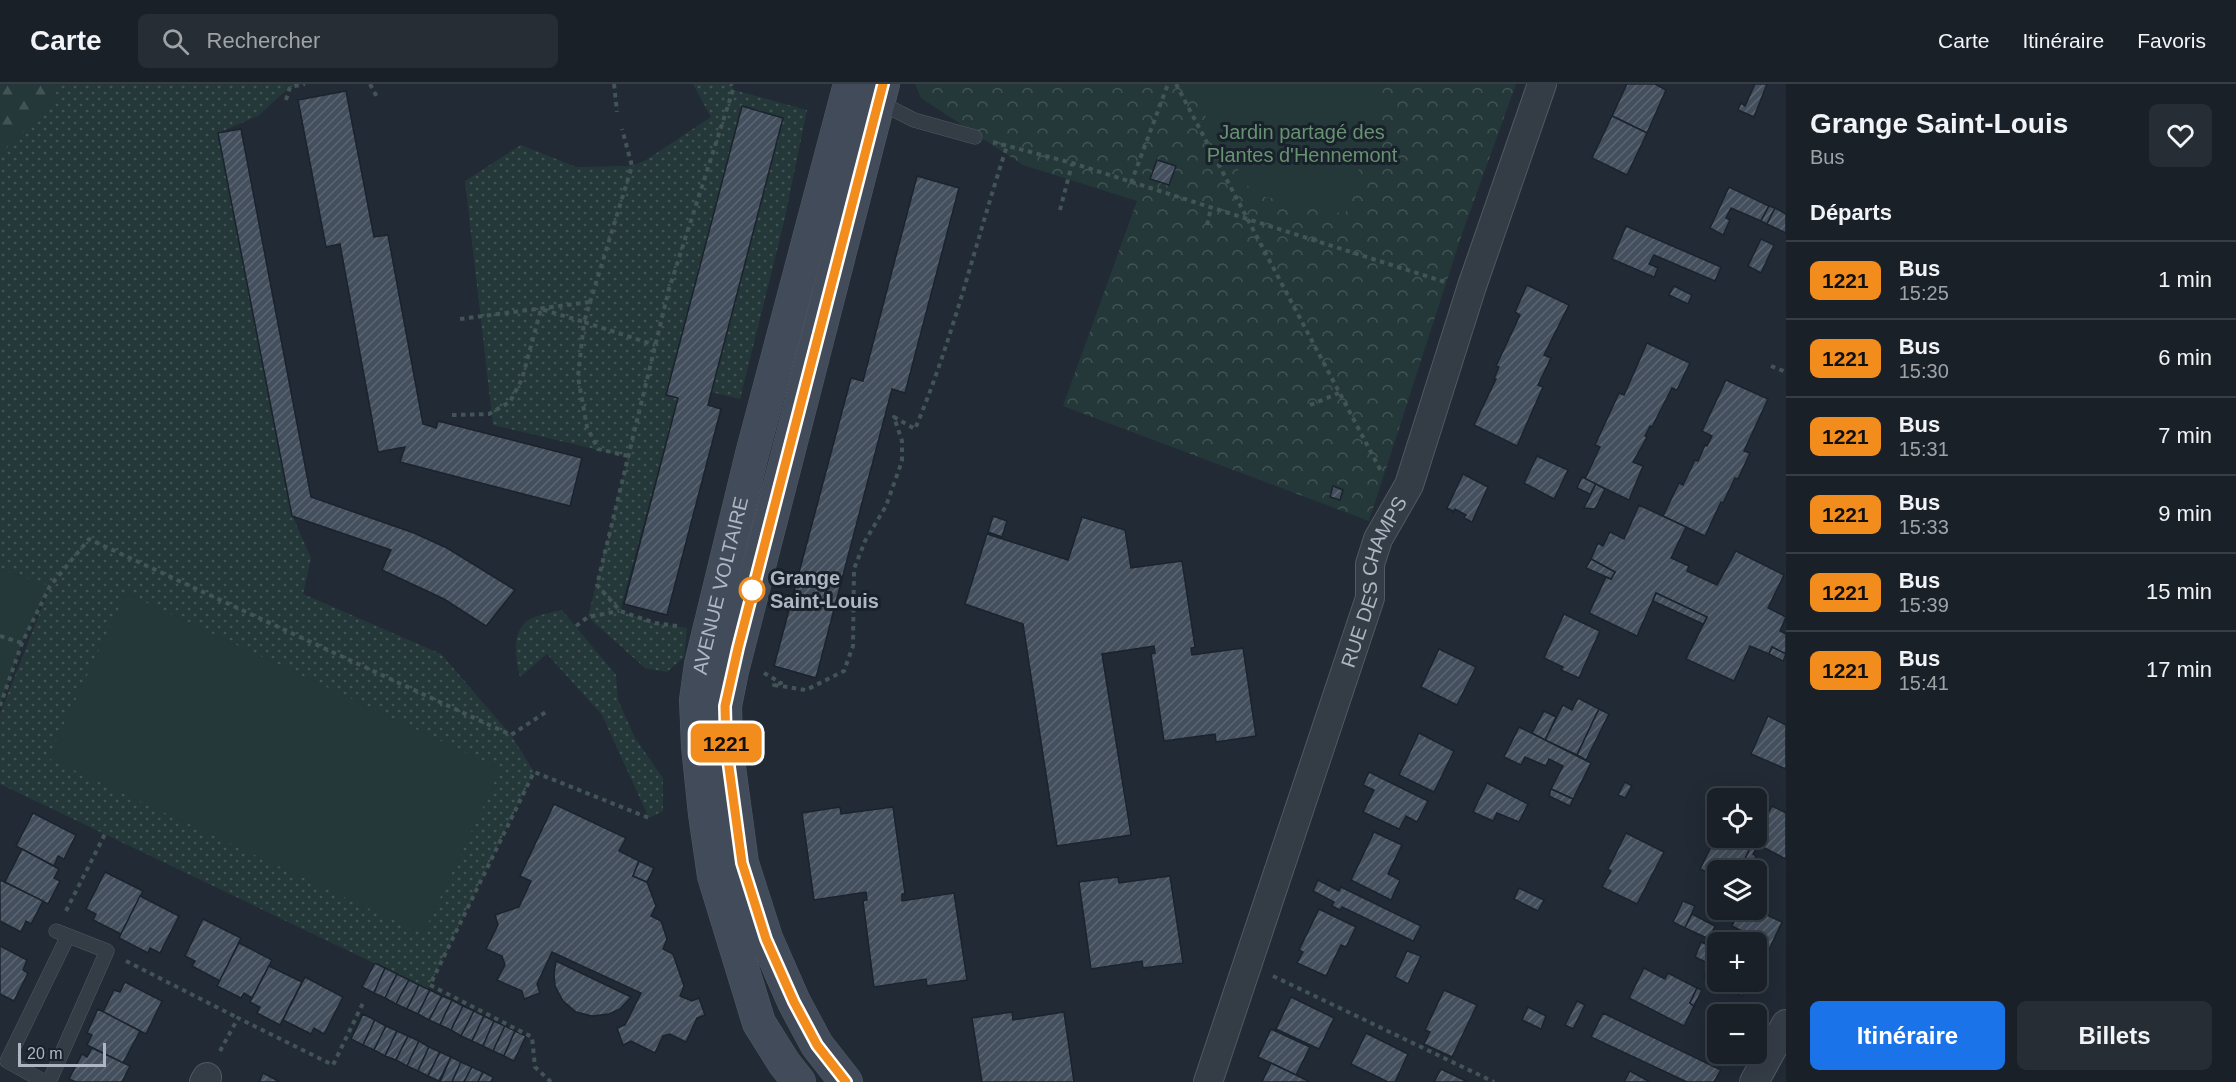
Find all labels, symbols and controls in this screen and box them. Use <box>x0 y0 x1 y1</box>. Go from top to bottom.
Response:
search box <box>138 14 558 68</box>
text: Carte <box>30 25 102 56</box>
icon: search <box>159 25 192 58</box>
text: Rechercher <box>207 28 320 53</box>
text: Carte <box>1938 29 1989 52</box>
text: Itinéraire <box>2022 29 2104 52</box>
text: Favoris <box>2137 29 2206 52</box>
button: heart <box>2149 104 2212 167</box>
text: Grange Saint-Louis <box>1810 108 2068 139</box>
park label: Jardin partagé des Plantes d'Hennemont <box>1207 121 1398 166</box>
text: Bus <box>1810 146 1844 168</box>
text: Départs <box>1810 200 1892 225</box>
text: Bus <box>1899 256 1940 281</box>
text: 1 min <box>2158 267 2212 292</box>
text: 1221 <box>1822 269 1869 292</box>
text: 15:25 <box>1899 282 1949 304</box>
text: Bus <box>1899 334 1940 359</box>
text: 6 min <box>2158 345 2212 370</box>
text: 1221 <box>1822 347 1869 370</box>
text: 15:30 <box>1899 360 1949 382</box>
text: Bus <box>1899 412 1940 437</box>
text: 7 min <box>2158 423 2212 448</box>
text: 1221 <box>1822 425 1869 448</box>
text: 15:31 <box>1899 438 1949 460</box>
text: Bus <box>1899 490 1940 515</box>
street label: RUE DES CHAMPS <box>1337 492 1411 670</box>
street label: AVENUE VOLTAIRE <box>689 495 752 676</box>
text: 9 min <box>2158 501 2212 526</box>
text: 1221 <box>1822 503 1869 526</box>
text: 15:33 <box>1899 516 1949 538</box>
place label: Grange Saint-Louis <box>770 567 879 612</box>
text: Bus <box>1899 568 1940 593</box>
marker: Grange Saint-Louis <box>739 577 765 603</box>
text: 15 min <box>2146 579 2212 604</box>
text: 1221 <box>1822 581 1869 604</box>
text: 15:39 <box>1899 594 1949 616</box>
text: Bus <box>1899 646 1940 671</box>
text: 17 min <box>2146 657 2212 682</box>
text: 1221 <box>1822 659 1869 682</box>
text: 15:41 <box>1899 672 1949 694</box>
line badge: 1221 <box>684 724 768 762</box>
text: 1221 <box>703 732 749 755</box>
map controls <box>1707 788 1767 1064</box>
button: locate <box>1707 788 1767 848</box>
button: layers <box>1707 860 1767 920</box>
button: + <box>1707 932 1767 992</box>
button: Itinéraire <box>1810 1001 2005 1070</box>
button: Billets <box>2017 1001 2212 1070</box>
button: − <box>1707 1004 1767 1064</box>
scale bar <box>18 1040 106 1068</box>
text: 20 m <box>27 1045 63 1062</box>

